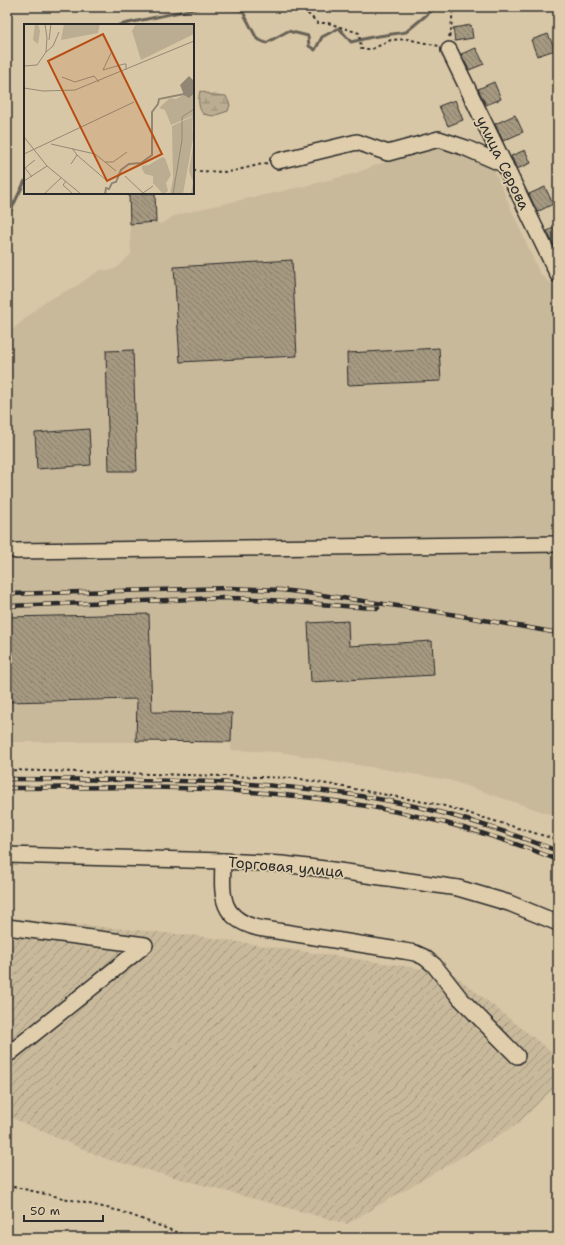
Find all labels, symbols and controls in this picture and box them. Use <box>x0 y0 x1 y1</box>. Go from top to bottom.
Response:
inset map <box>24 24 194 194</box>
street label: улица Серова <box>472 113 535 214</box>
street label: Торговая улица <box>227 852 345 882</box>
scale bar <box>24 1197 103 1223</box>
text: 50 m <box>30 1203 60 1219</box>

